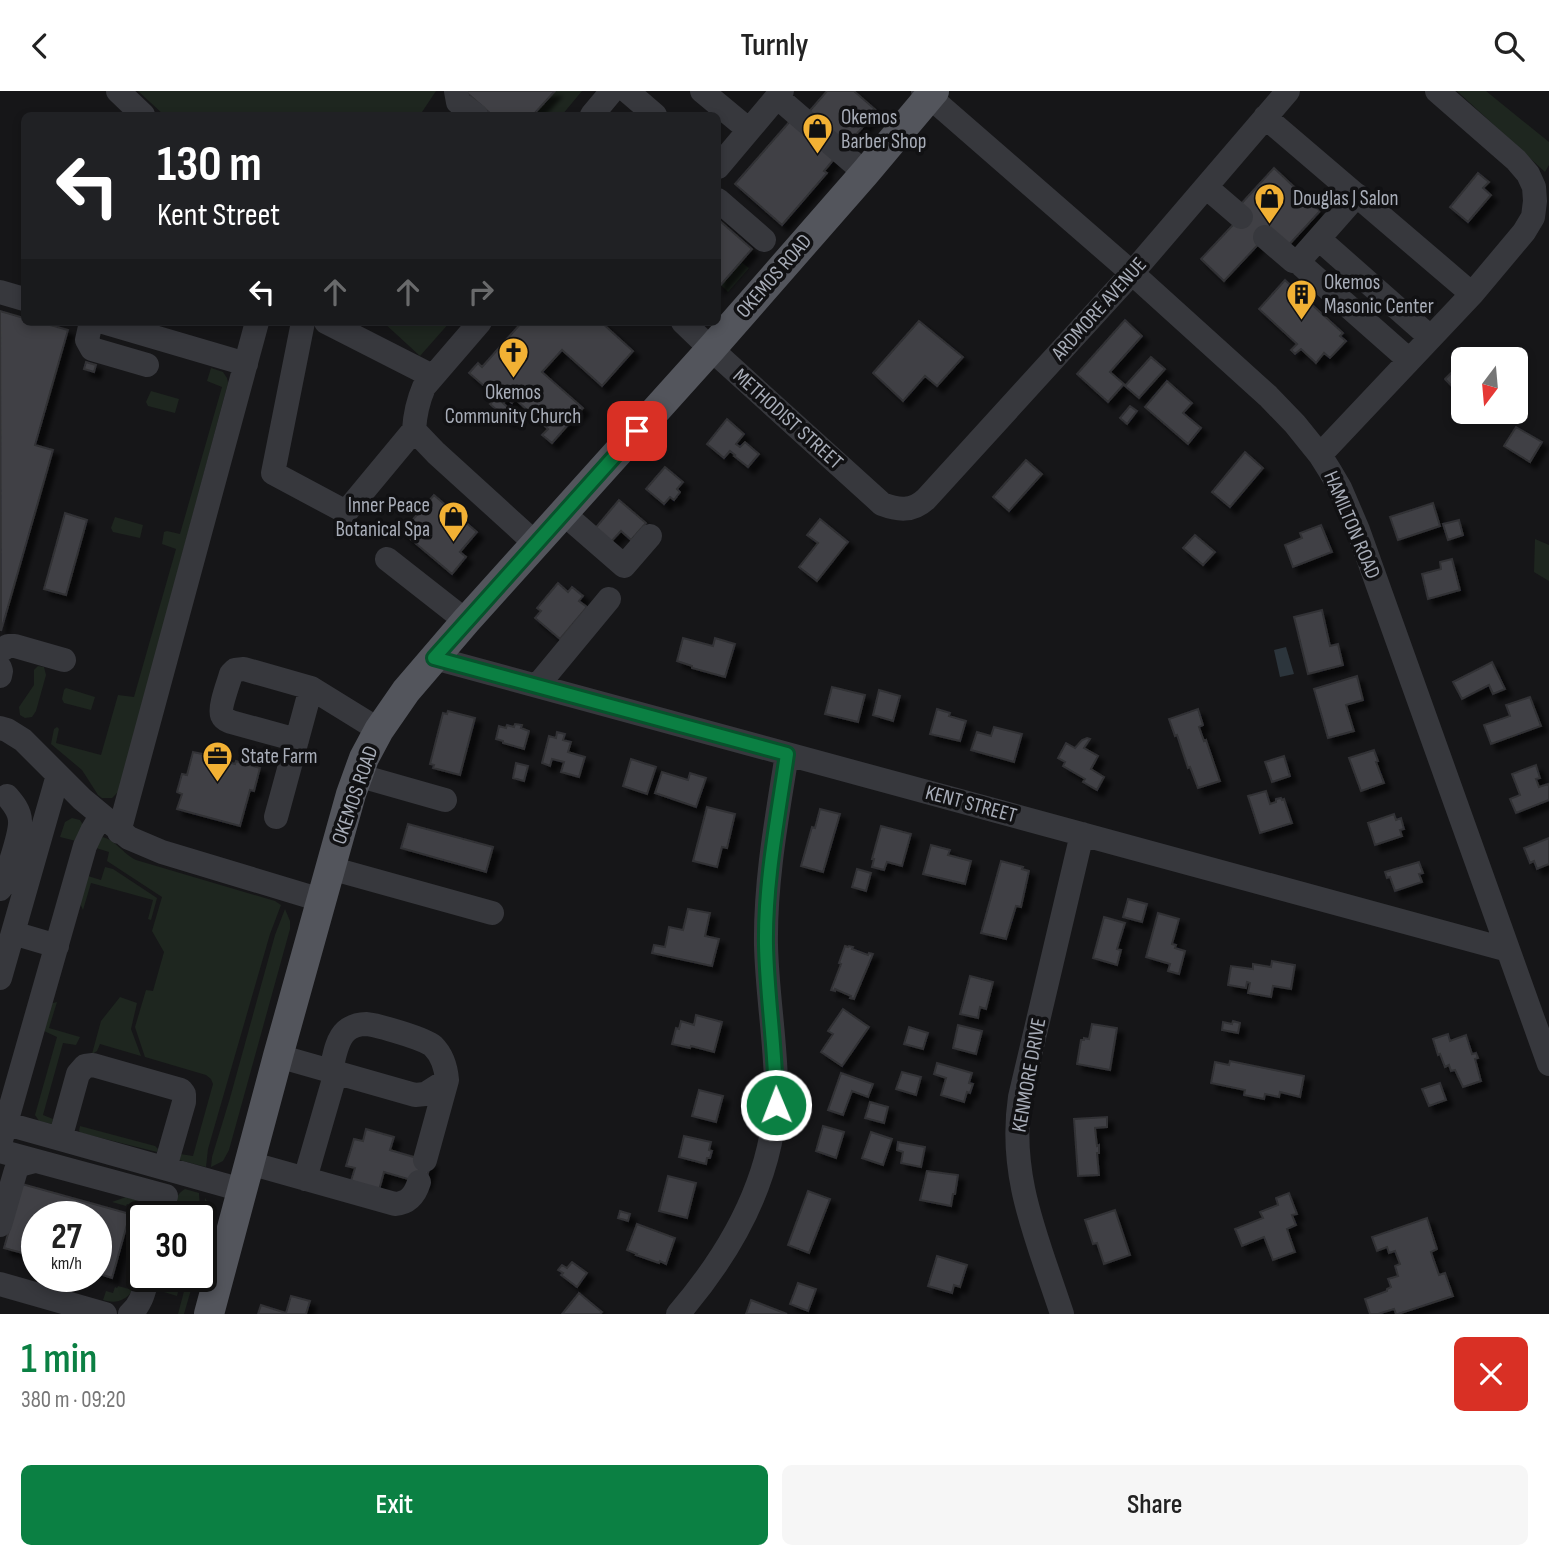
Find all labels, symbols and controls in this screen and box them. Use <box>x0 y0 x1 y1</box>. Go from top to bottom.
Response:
text: Turnly <box>740 26 809 65</box>
icon: back <box>21 27 59 65</box>
icon: search <box>1490 27 1528 65</box>
place label: Okemos Barber Shop <box>841 105 926 154</box>
shop icon: Okemos Barber Shop <box>801 112 835 156</box>
text: 130 m <box>157 136 262 195</box>
icon: left <box>42 140 133 231</box>
shop icon: Douglas J Salon <box>1253 181 1287 225</box>
place label: Douglas J Salon <box>1293 186 1398 211</box>
text: Kent Street <box>157 196 280 235</box>
street label: OKEMOS ROAD <box>731 229 817 323</box>
street label: ARDMORE AVENUE <box>1046 252 1152 366</box>
place label: Okemos Masonic Center <box>1324 270 1434 319</box>
icon: left <box>243 273 281 311</box>
icon: ahead <box>316 273 354 311</box>
icon: ahead <box>389 273 427 311</box>
icon: right <box>462 273 500 311</box>
building icon: Okemos Masonic Center <box>1284 277 1318 321</box>
church icon: Okemos Community Church <box>496 335 530 379</box>
north arrow <box>1451 347 1528 423</box>
map controls <box>1451 347 1528 424</box>
street label: METHODIST STREET <box>728 363 848 475</box>
place label: Okemos Community Church <box>445 380 581 429</box>
pin <box>607 401 667 461</box>
icon: arrive <box>618 412 656 450</box>
street label: HAMILTON ROAD <box>1318 467 1386 583</box>
place label: Inner Peace Botanical Spa <box>335 493 430 542</box>
shop icon: Inner Peace Botanical Spa <box>436 500 470 544</box>
office icon: State Farm <box>201 739 235 783</box>
street label: OKEMOS ROAD <box>326 742 384 848</box>
place label: State Farm <box>241 744 318 769</box>
street label: KENT STREET <box>923 780 1020 828</box>
street label: KENMORE DRIVE <box>1007 1016 1051 1134</box>
position arrow <box>739 1068 813 1142</box>
speed limit sign: 30 <box>126 1201 217 1292</box>
text: 27 <box>51 1216 82 1259</box>
text: km/h <box>51 1253 82 1274</box>
text: 1 min <box>21 1334 97 1385</box>
button: close <box>1454 1337 1528 1411</box>
text: 380 m · 09:20 <box>21 1386 126 1414</box>
button: Exit <box>21 1465 768 1545</box>
button: Share <box>782 1465 1528 1545</box>

